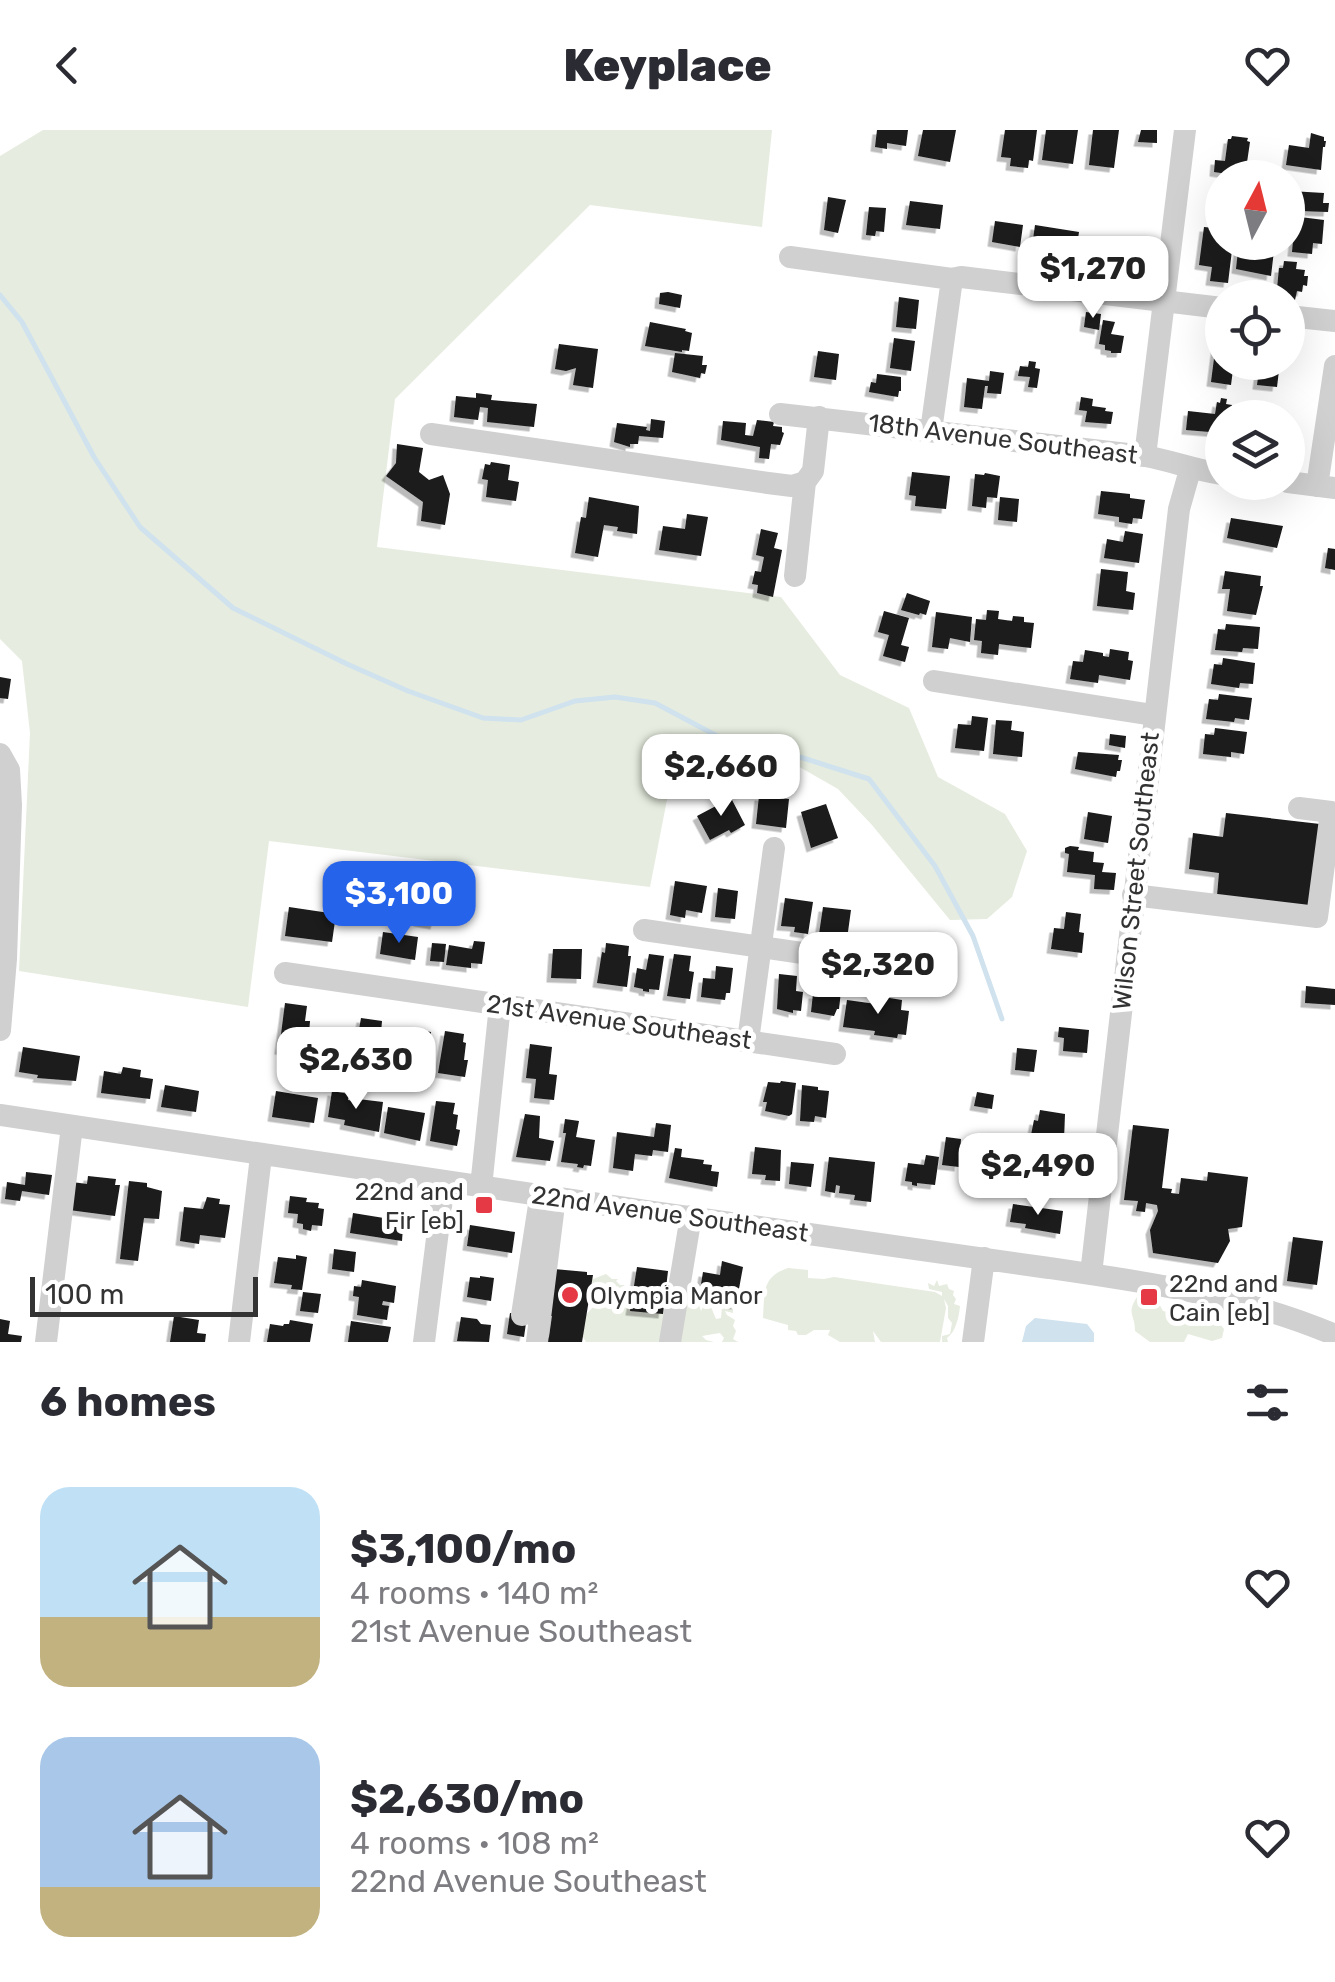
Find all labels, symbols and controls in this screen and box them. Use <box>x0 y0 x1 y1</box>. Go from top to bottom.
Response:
icon: back <box>40 38 95 93</box>
icon: heart <box>1240 38 1295 93</box>
text: Keyplace <box>563 39 772 92</box>
north arrow <box>1205 160 1305 260</box>
map controls <box>1205 160 1305 500</box>
pin: $1,270 <box>1012 236 1174 321</box>
text: $1,270 <box>1039 249 1147 287</box>
button: locate <box>1205 280 1305 380</box>
button: layers <box>1205 400 1305 500</box>
street label: 18th Avenue Southeast <box>867 408 1139 470</box>
street label: Wilson Street Southeast <box>1107 730 1165 1011</box>
pin: $2,660 <box>640 734 802 819</box>
text: $2,660 <box>664 747 778 785</box>
pin: $3,100 <box>318 861 480 946</box>
text: $3,100 <box>345 874 453 912</box>
pin: $2,320 <box>797 932 959 1017</box>
text: $2,320 <box>821 945 935 983</box>
street label: 21st Avenue Southeast <box>485 989 754 1055</box>
pin: $2,630 <box>275 1027 437 1112</box>
text: $2,630 <box>299 1040 413 1078</box>
pin: $2,490 <box>957 1133 1119 1218</box>
text: $2,490 <box>981 1146 1095 1184</box>
place label: 22nd and Fir [eb] <box>355 1177 464 1235</box>
street label: 22nd Avenue Southeast <box>530 1180 810 1248</box>
marker: 22nd and Fir [eb] <box>473 1194 495 1216</box>
place label: 22nd and Cain [eb] <box>1169 1269 1278 1327</box>
scale bar <box>30 1272 258 1316</box>
text: 100 m <box>45 1278 124 1311</box>
place label: Olympia Manor <box>590 1281 763 1310</box>
marker: Olympia Manor <box>559 1284 581 1306</box>
marker: 22nd and Cain [eb] <box>1138 1286 1160 1308</box>
icon: filters <box>1240 1375 1295 1430</box>
text: 6 homes <box>40 1377 216 1427</box>
text: $3,100/mo <box>350 1524 576 1574</box>
icon: home <box>120 1527 240 1647</box>
icon: heart <box>1240 1560 1295 1615</box>
text: 4 rooms · 140 m² <box>350 1574 598 1612</box>
text: 21st Avenue Southeast <box>350 1612 692 1650</box>
text: $2,630/mo <box>350 1774 584 1824</box>
icon: home <box>120 1777 240 1897</box>
icon: heart <box>1240 1810 1295 1865</box>
text: 4 rooms · 108 m² <box>350 1824 599 1862</box>
text: 22nd Avenue Southeast <box>350 1862 707 1900</box>

